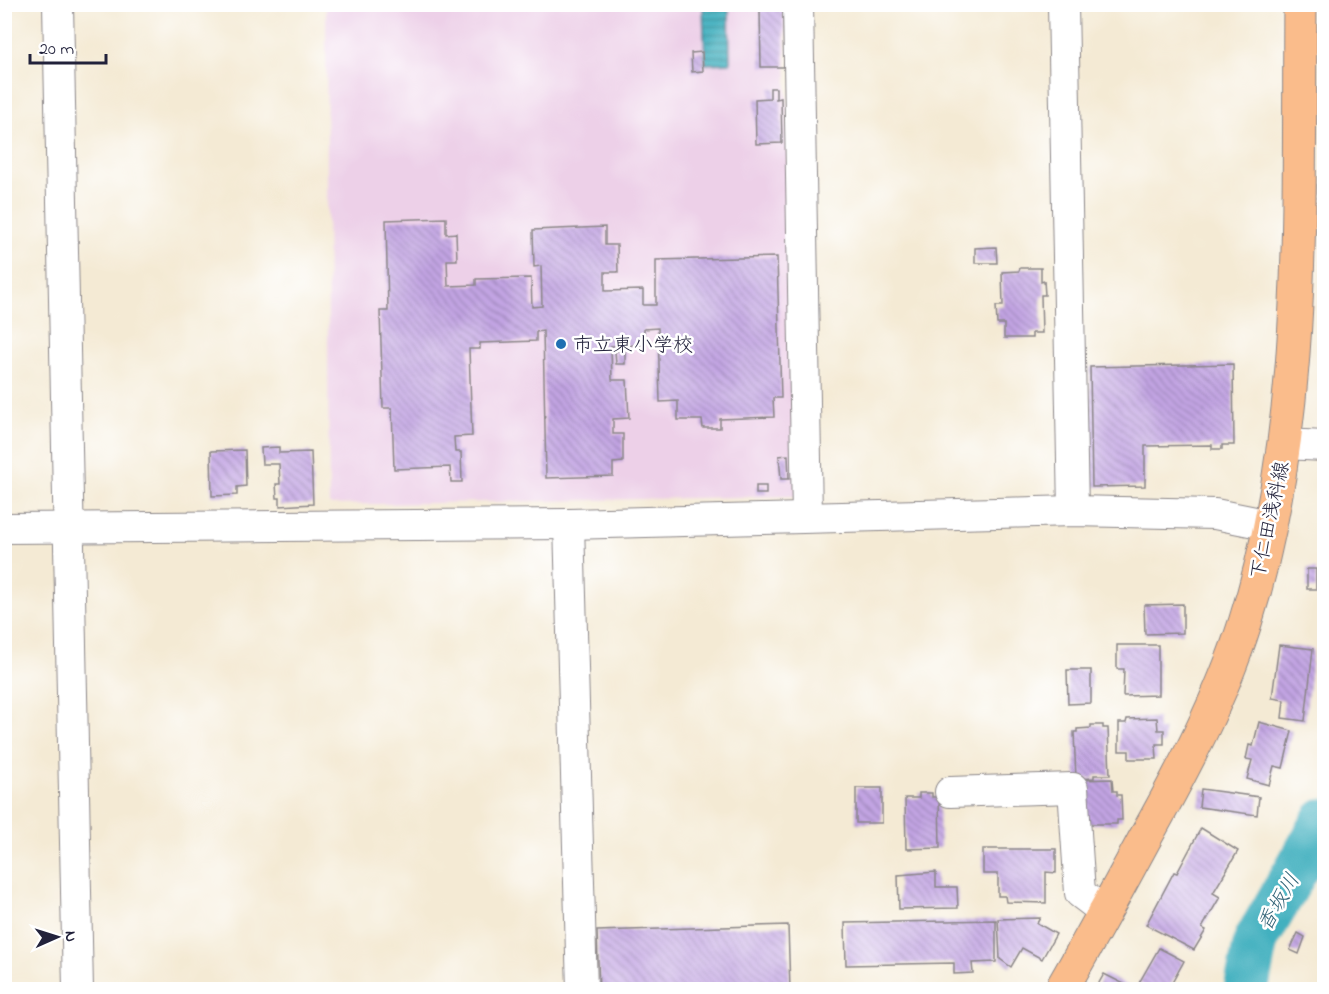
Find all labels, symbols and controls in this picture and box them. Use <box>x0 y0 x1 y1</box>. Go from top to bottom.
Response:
scale bar <box>30 27 106 65</box>
text: 20 m <box>39 37 74 63</box>
place label: 市立東小学校 <box>573 332 693 361</box>
marker: 市立東小学校 <box>554 337 568 351</box>
street label: 下仁田浅科線 <box>1245 459 1298 582</box>
water label: 香坂川 <box>1251 868 1308 938</box>
north arrow <box>27 907 87 967</box>
text: N <box>58 930 82 943</box>

